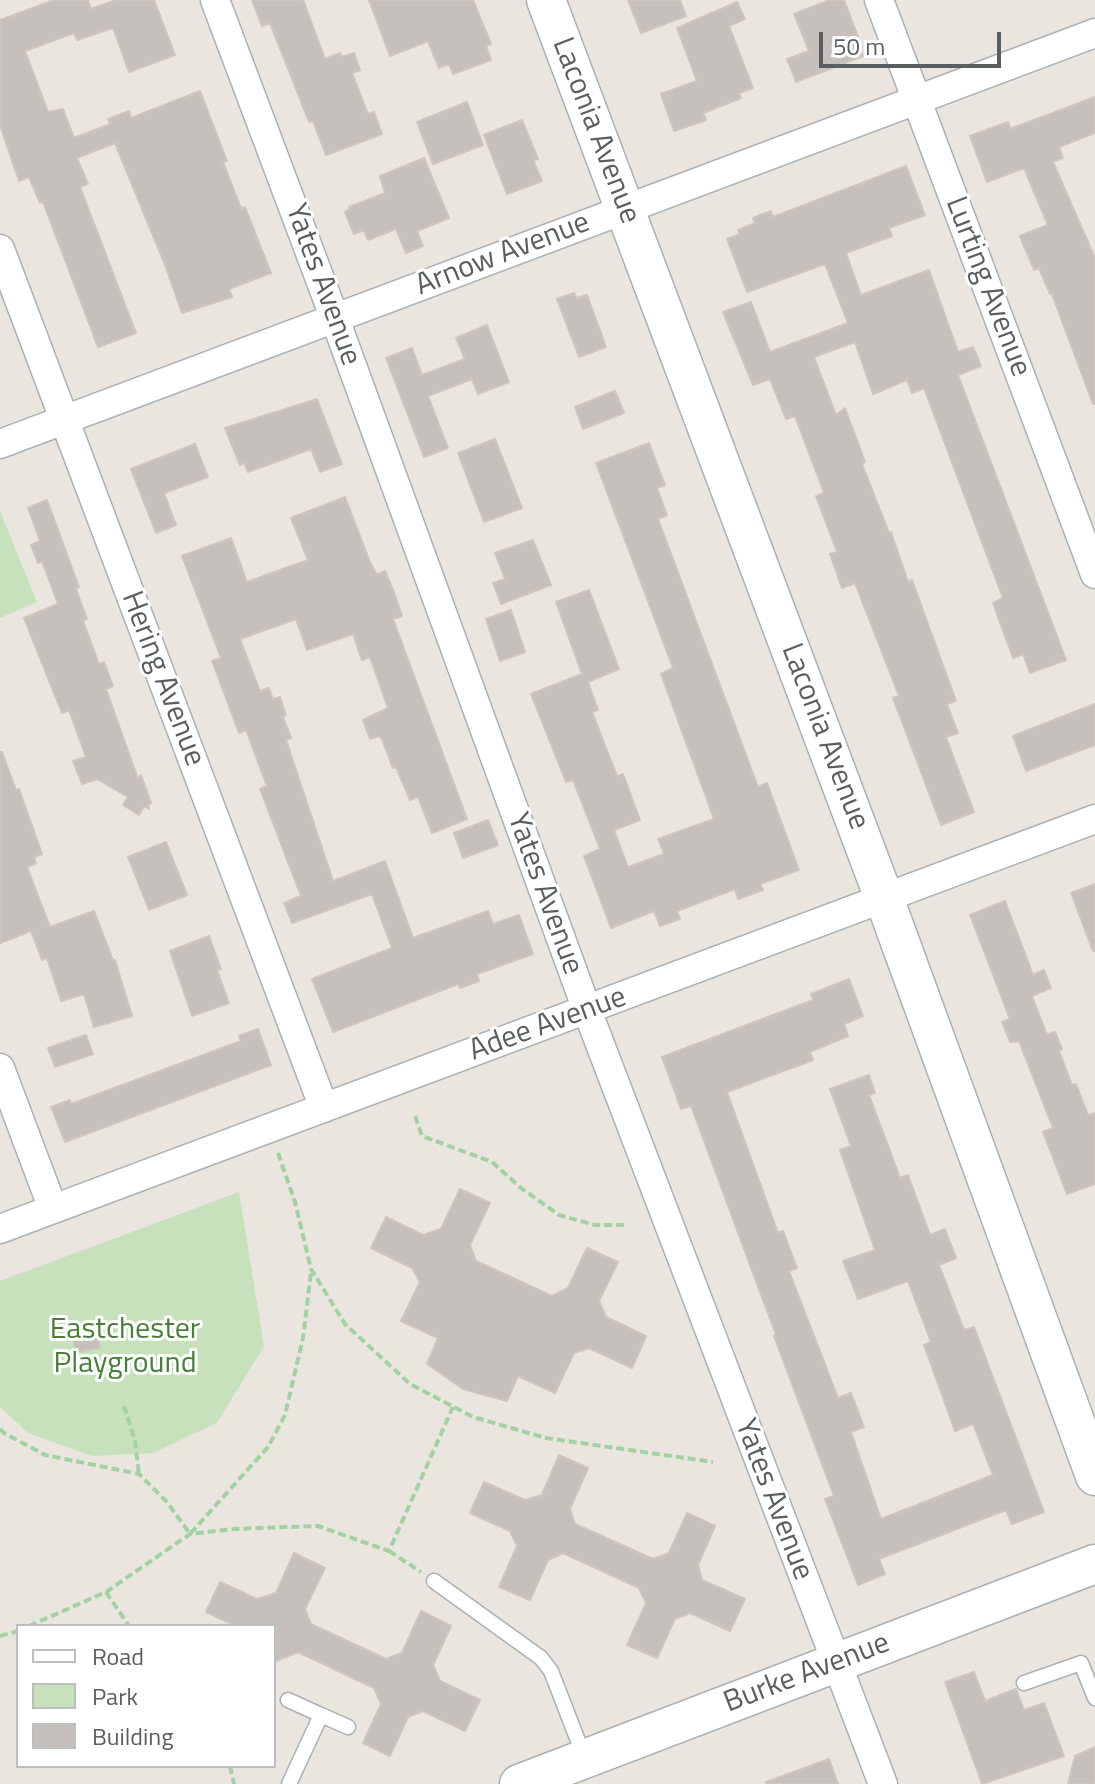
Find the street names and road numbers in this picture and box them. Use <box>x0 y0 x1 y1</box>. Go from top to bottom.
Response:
street label: Laconia Avenue <box>543 33 647 229</box>
street label: Lurting Avenue <box>936 192 1038 382</box>
street label: Yates Avenue <box>276 199 368 371</box>
street label: Arnow Avenue <box>411 205 595 305</box>
street label: Hering Avenue <box>112 587 212 771</box>
street label: Laconia Avenue <box>772 639 876 835</box>
street label: Yates Avenue <box>498 808 590 980</box>
street label: Adee Avenue <box>465 980 631 1070</box>
street label: Yates Avenue <box>726 1415 820 1585</box>
street label: Burke Avenue <box>719 1626 895 1722</box>

